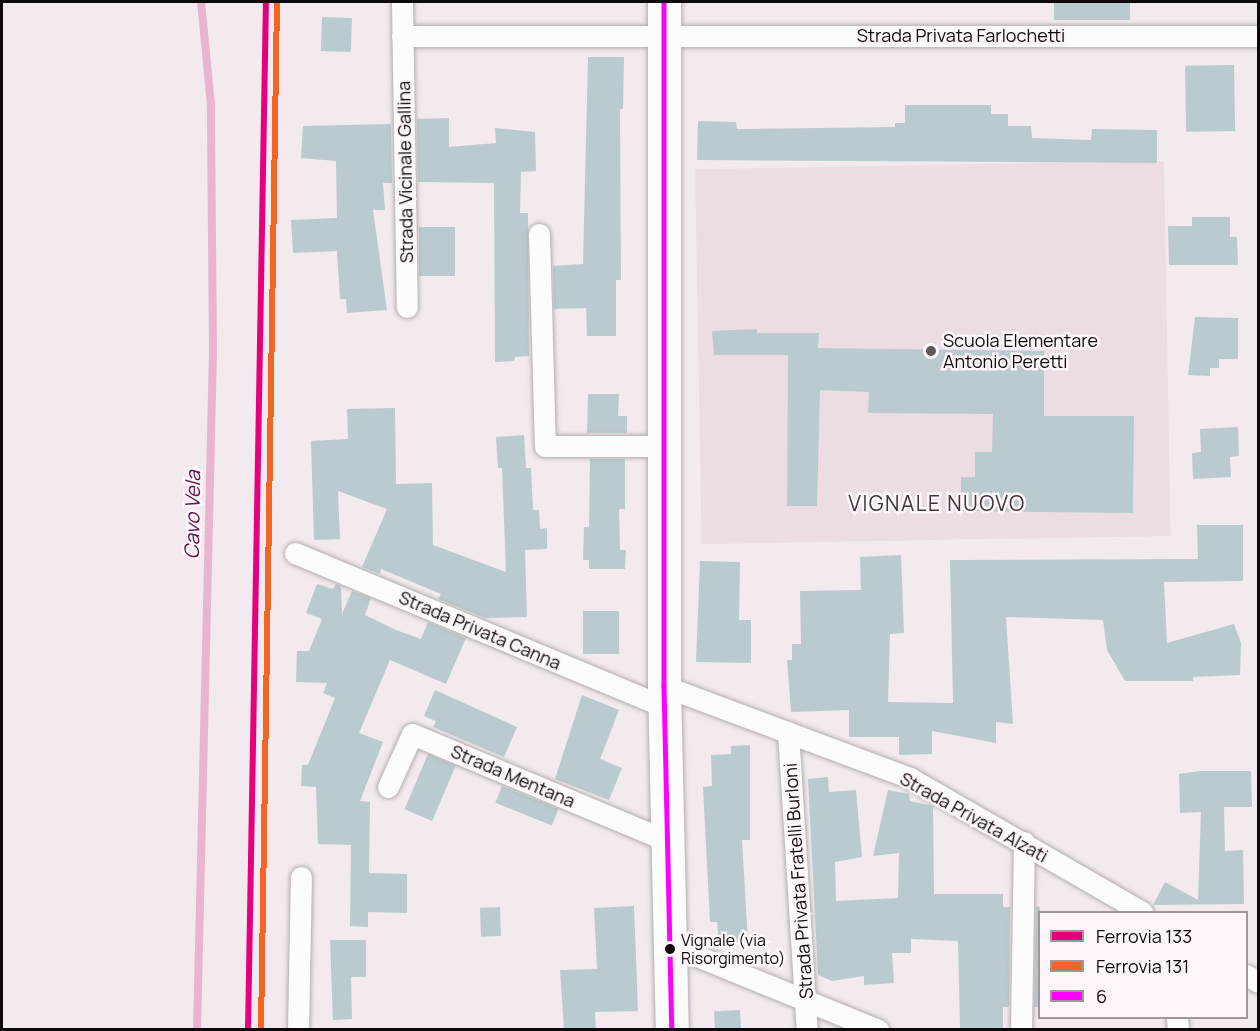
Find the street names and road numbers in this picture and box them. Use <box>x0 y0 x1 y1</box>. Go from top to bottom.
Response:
street label: Strada Privata Farlochetti <box>857 24 1065 46</box>
street label: Strada Vicinale Gallina <box>393 81 417 263</box>
street label: Strada Privata Canna <box>396 586 564 674</box>
street label: Strada Mentana <box>448 740 578 812</box>
street label: Strada Privata Fratelli Burloni <box>779 762 817 1000</box>
street label: Strada Privata Alzati <box>896 767 1052 867</box>

